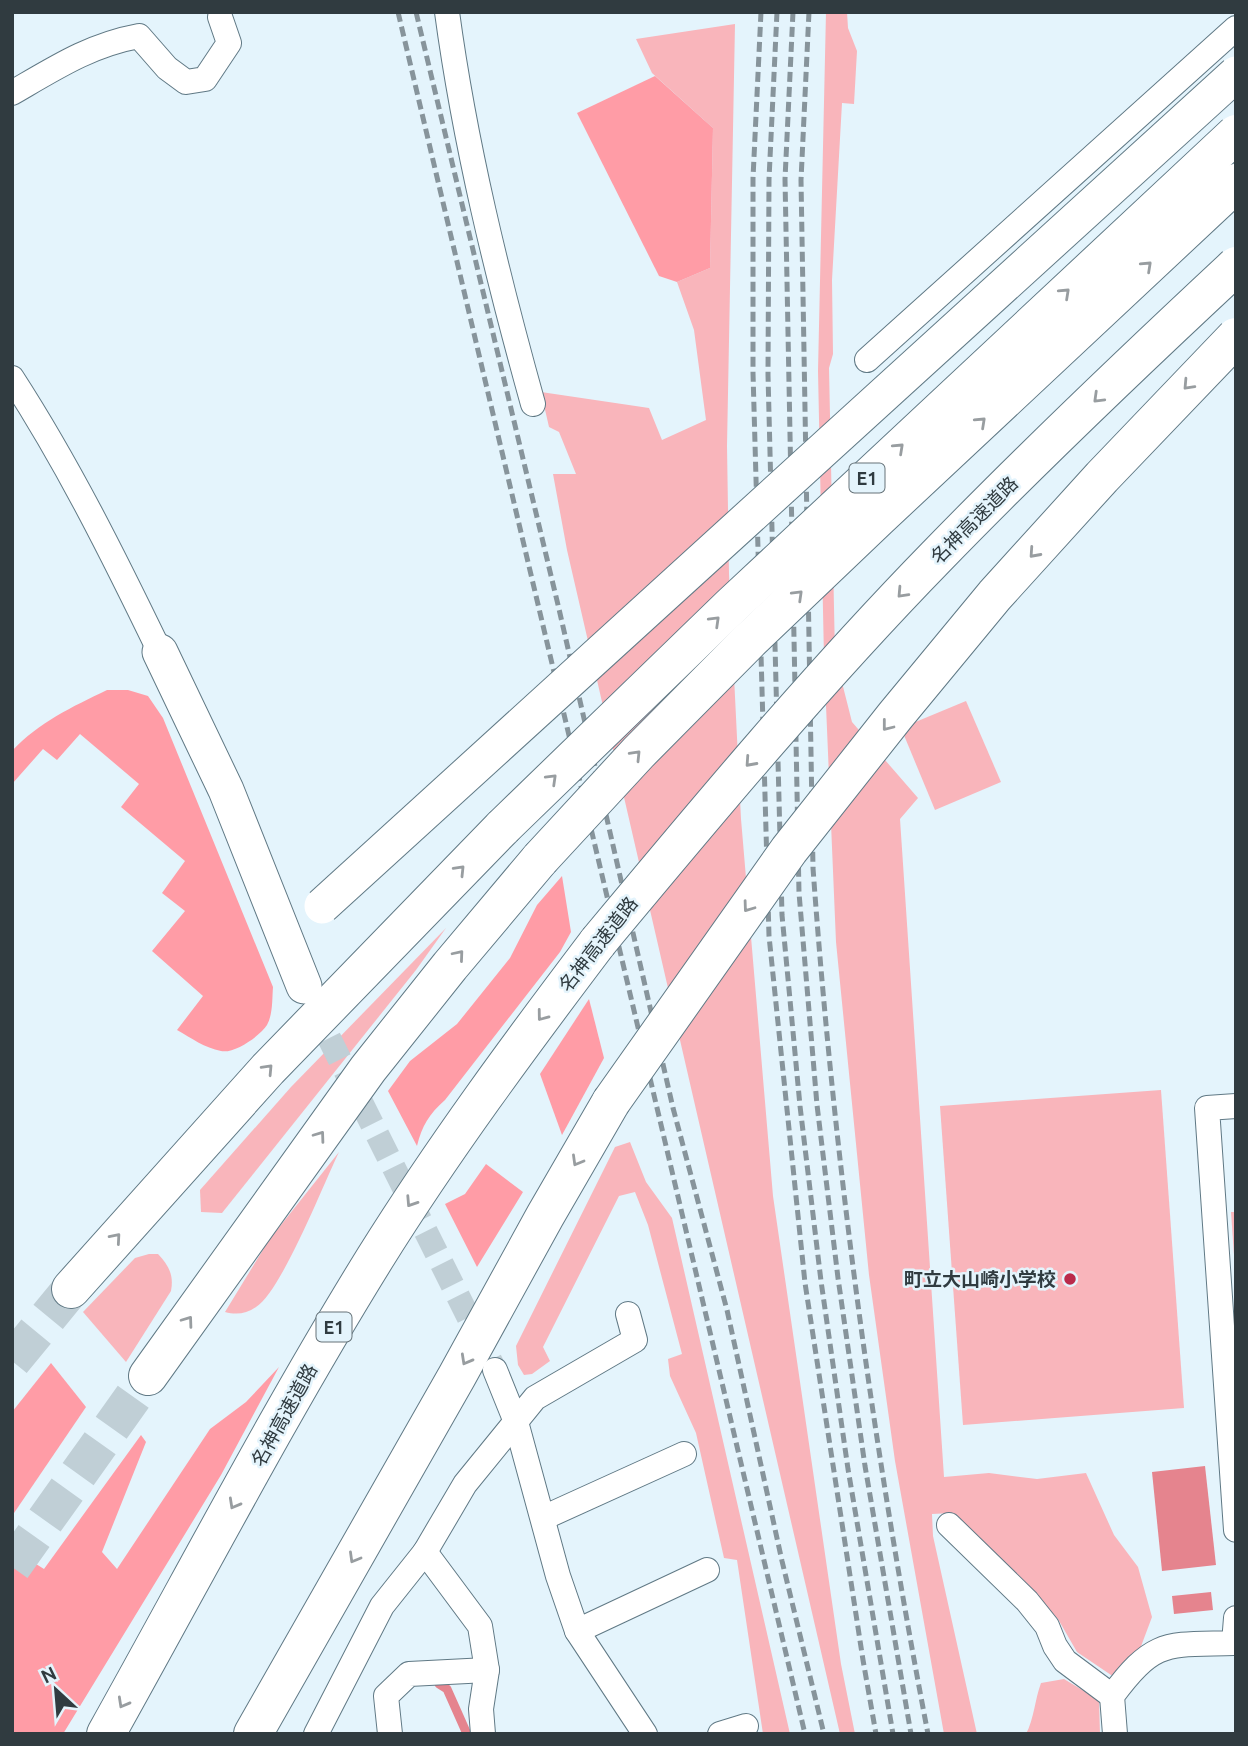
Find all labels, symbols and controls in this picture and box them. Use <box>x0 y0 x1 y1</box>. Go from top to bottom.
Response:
one-way arrow <box>1139 262 1152 275</box>
one-way arrow <box>1057 289 1070 301</box>
one-way arrow <box>1183 377 1196 390</box>
one-way arrow <box>1093 389 1106 402</box>
one-way arrow <box>973 417 986 430</box>
one-way arrow <box>891 444 904 457</box>
road number: E1 <box>850 464 884 492</box>
street label: 名神高速道路 <box>926 472 1022 568</box>
one-way arrow <box>1030 545 1042 558</box>
one-way arrow <box>898 585 911 598</box>
one-way arrow <box>789 590 802 603</box>
one-way arrow <box>707 616 720 629</box>
one-way arrow <box>882 719 895 731</box>
one-way arrow <box>628 750 640 763</box>
one-way arrow <box>745 754 758 767</box>
one-way arrow <box>543 774 556 787</box>
one-way arrow <box>452 865 465 878</box>
street label: 名神高速道路 <box>554 892 642 996</box>
one-way arrow <box>744 899 756 911</box>
one-way arrow <box>451 950 463 963</box>
one-way arrow <box>537 1009 550 1021</box>
one-way arrow <box>260 1064 272 1077</box>
one-way arrow <box>312 1131 325 1144</box>
one-way arrow <box>572 1154 585 1167</box>
one-way arrow <box>406 1195 419 1208</box>
one-way arrow <box>108 1233 120 1246</box>
place label: 町立大山崎小学校 <box>904 1268 1056 1290</box>
marker: 町立大山崎小学校 <box>1062 1271 1078 1287</box>
road number: E1 <box>316 1312 352 1342</box>
one-way arrow <box>180 1316 192 1329</box>
one-way arrow <box>461 1353 474 1365</box>
street label: 名神高速道路 <box>247 1360 321 1470</box>
one-way arrow <box>229 1497 242 1509</box>
one-way arrow <box>349 1551 362 1564</box>
north arrow <box>21 1655 91 1725</box>
text: N <box>37 1662 60 1688</box>
one-way arrow <box>118 1696 131 1708</box>

